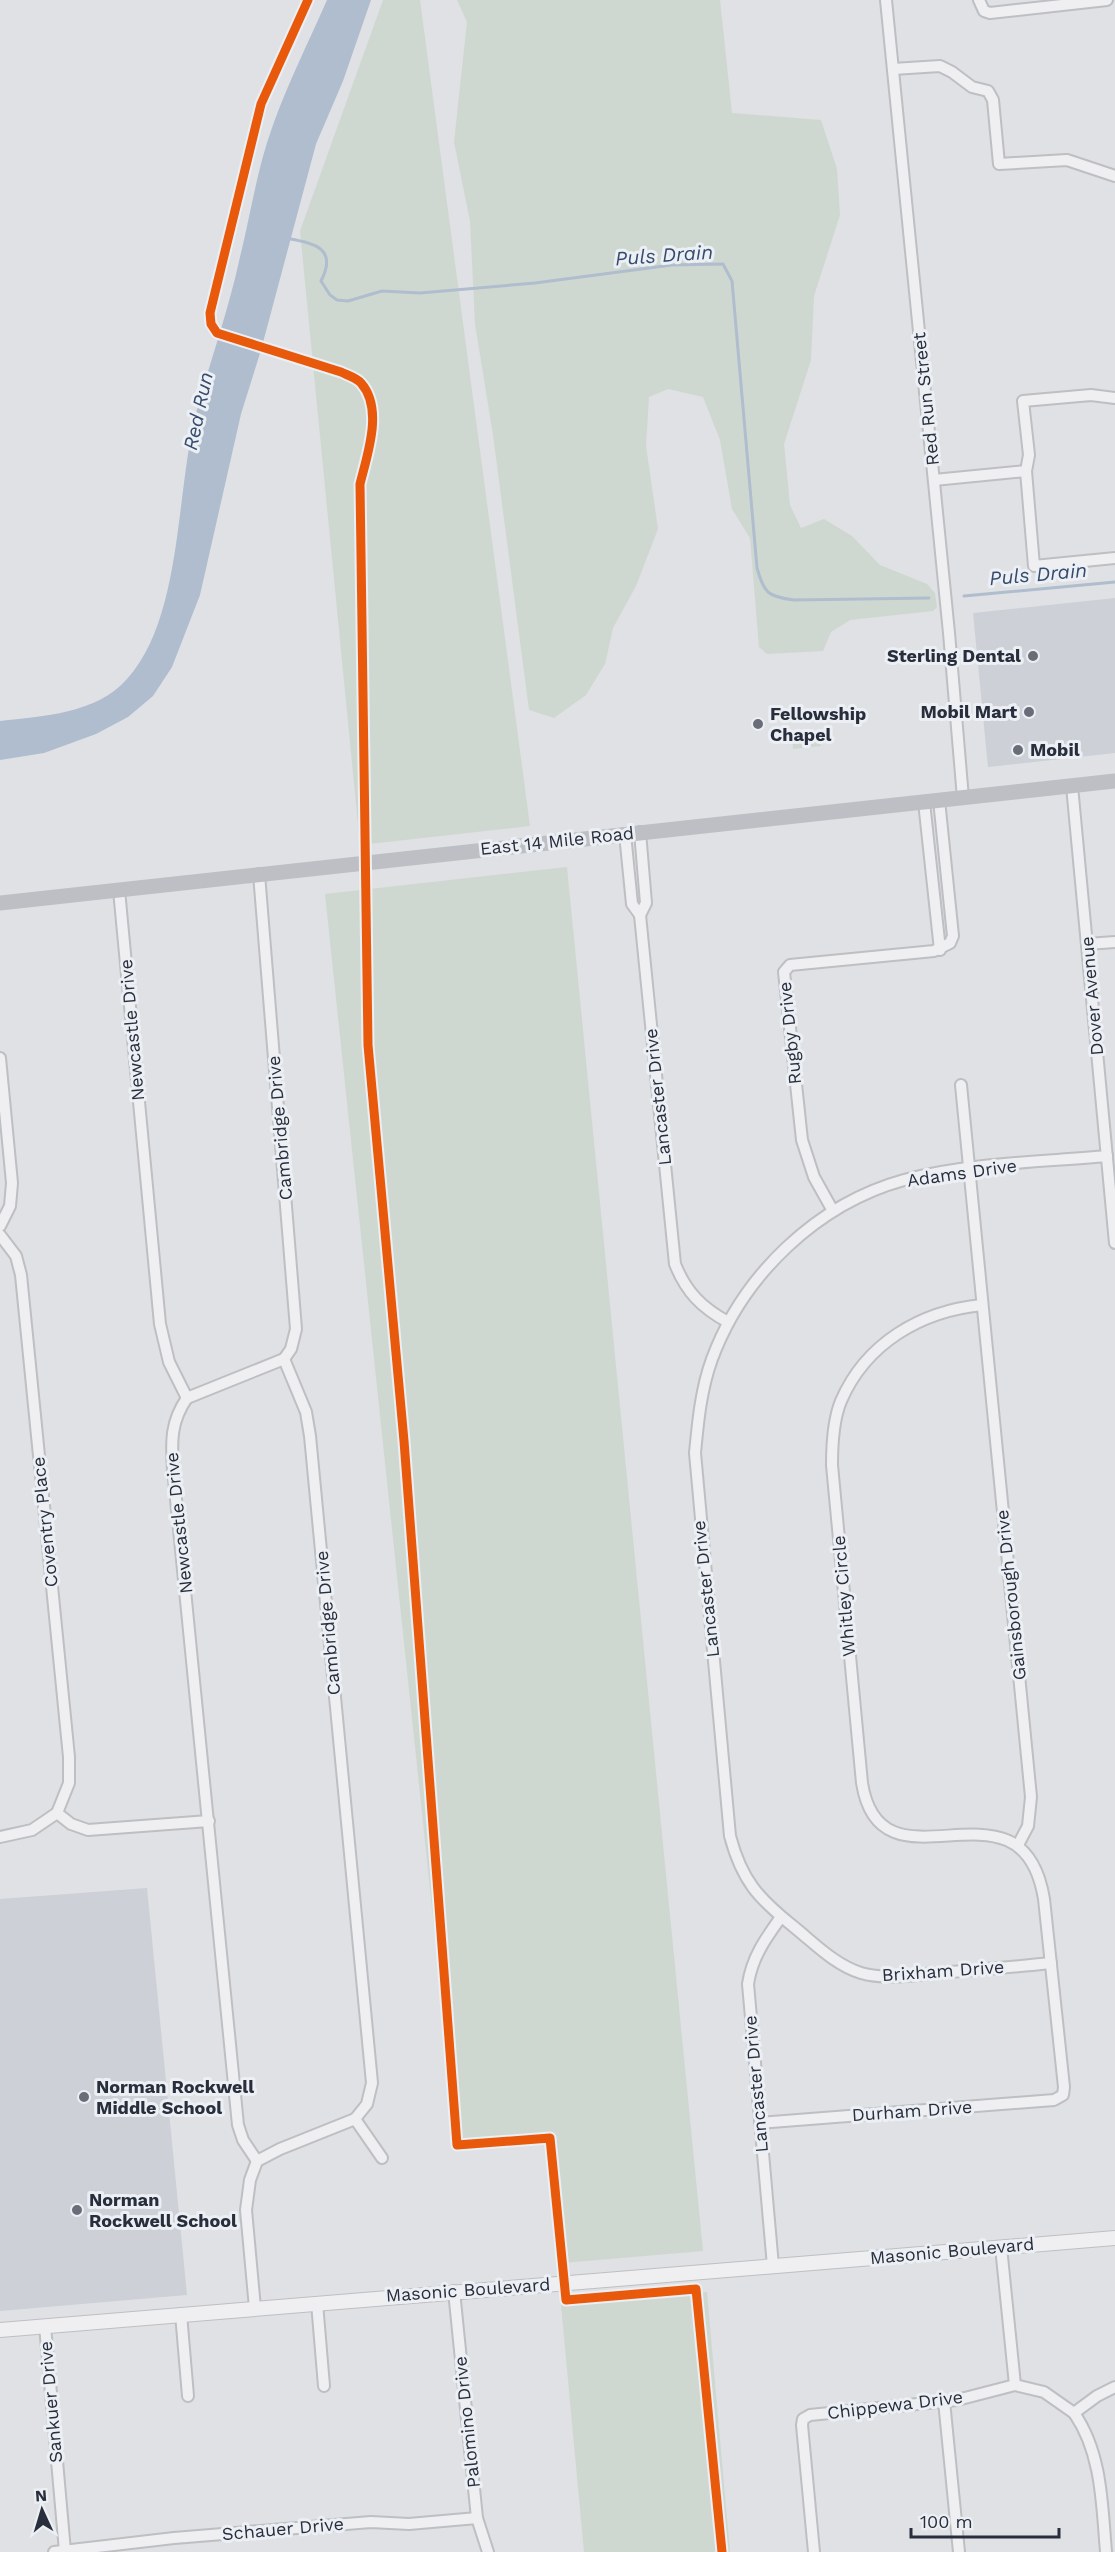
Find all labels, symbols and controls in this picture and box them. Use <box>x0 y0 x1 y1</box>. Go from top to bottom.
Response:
water label: Puls Drain <box>614 240 714 270</box>
street label: Red Run Street <box>908 331 943 467</box>
water label: Red Run <box>178 370 218 452</box>
water label: Puls Drain <box>988 558 1088 590</box>
place label: Sterling Dental <box>887 645 1021 666</box>
marker: Sterling Dental <box>1026 649 1040 663</box>
place label: Mobil Mart <box>920 701 1017 722</box>
place label: Fellowship Chapel <box>770 703 866 745</box>
marker: Mobil Mart <box>1022 705 1036 719</box>
marker: Fellowship Chapel <box>751 717 765 731</box>
place label: Mobil <box>1030 739 1080 760</box>
marker: Mobil <box>1011 743 1025 757</box>
street label: East 14 Mile Road <box>479 822 635 859</box>
street label: Dover Avenue <box>1076 936 1107 1057</box>
street label: Newcastle Drive <box>115 958 148 1102</box>
street label: Rugby Drive <box>774 981 805 1085</box>
street label: Lancaster Drive <box>640 1028 675 1167</box>
street label: Cambridge Drive <box>263 1055 296 1201</box>
street label: Adams Drive <box>906 1154 1018 1191</box>
street label: Newcastle Drive <box>161 1451 196 1595</box>
street label: Coventry Place <box>27 1456 62 1588</box>
street label: Gainsborough Drive <box>991 1509 1030 1681</box>
street label: Lancaster Drive <box>688 1520 723 1659</box>
street label: Whitley Circle <box>828 1535 859 1657</box>
street label: Cambridge Drive <box>311 1550 344 1696</box>
street label: Brixham Drive <box>881 1956 1005 1985</box>
street label: Lancaster Drive <box>739 2015 772 2154</box>
place label: Norman Rockwell Middle School <box>96 2076 254 2118</box>
marker: Norman Rockwell Middle School <box>77 2090 91 2104</box>
street label: Durham Drive <box>851 2096 973 2125</box>
place label: Norman Rockwell School <box>89 2189 237 2231</box>
marker: Norman Rockwell School <box>70 2203 84 2217</box>
street label: Masonic Boulevard <box>869 2233 1035 2268</box>
street label: Masonic Boulevard <box>385 2273 551 2306</box>
street label: Sankuer Drive <box>35 2340 66 2464</box>
street label: Palomino Drive <box>449 2355 484 2489</box>
street label: Chippewa Drive <box>826 2386 964 2423</box>
north arrow <box>12 2480 72 2540</box>
text: N <box>34 2486 48 2505</box>
scale bar <box>911 2501 1060 2539</box>
text: 100 m <box>920 2511 973 2532</box>
street label: Schauer Drive <box>221 2513 345 2544</box>

